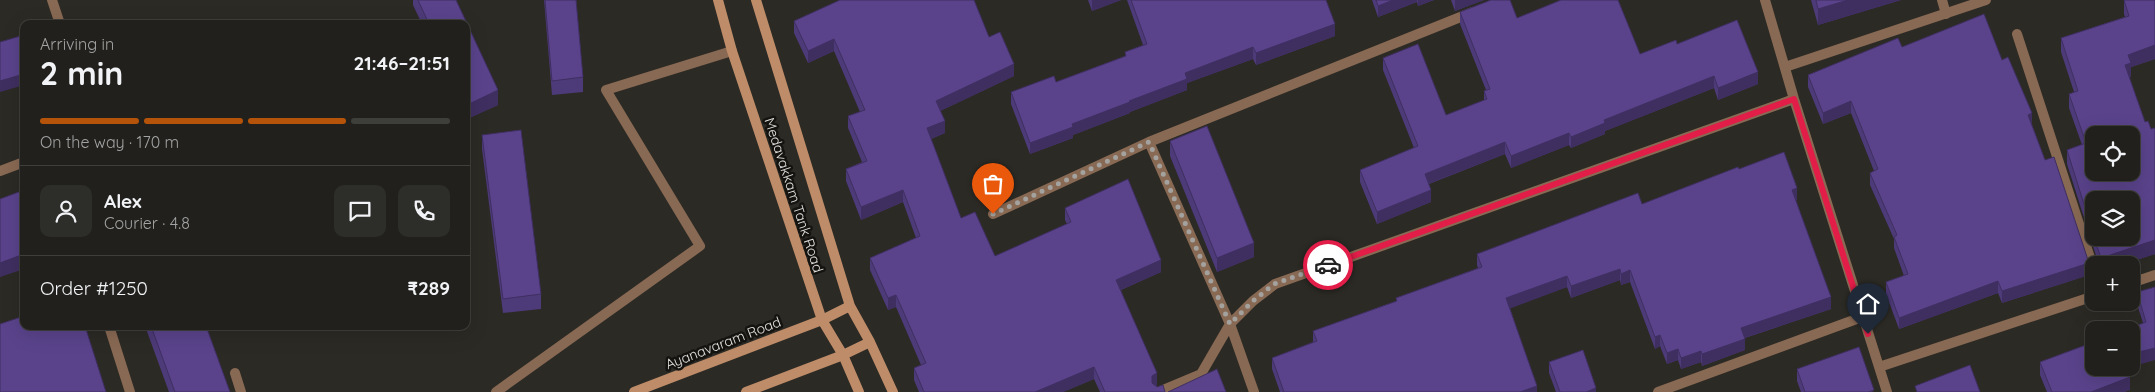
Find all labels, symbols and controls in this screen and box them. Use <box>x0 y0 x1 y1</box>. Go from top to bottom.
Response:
text: Arriving in <box>40 34 114 54</box>
text: 21:46–21:51 <box>353 51 450 75</box>
text: 2 min <box>40 53 123 93</box>
street label: Medavakkam Tank Road <box>760 115 828 275</box>
map controls <box>2085 126 2140 376</box>
button: locate <box>2085 126 2140 181</box>
text: On the way · 170 m <box>40 132 179 152</box>
pin <box>972 163 1014 214</box>
icon: bag <box>979 170 1007 198</box>
button: person <box>40 185 92 237</box>
button: chat <box>334 185 386 237</box>
button: phone <box>398 185 450 237</box>
text: Alex <box>104 189 142 213</box>
button: layers <box>2085 191 2140 246</box>
text: Courier · 4.8 <box>104 213 190 233</box>
courier <box>1303 240 1353 290</box>
icon: car <box>1314 251 1342 279</box>
button: + <box>2085 256 2140 311</box>
text: Order #1250 <box>40 276 148 300</box>
text: ₹289 <box>407 276 450 300</box>
pin <box>1847 283 1889 334</box>
icon: home <box>1854 290 1882 318</box>
street label: Ayanavaram Road <box>663 313 783 373</box>
button: − <box>2085 321 2140 376</box>

